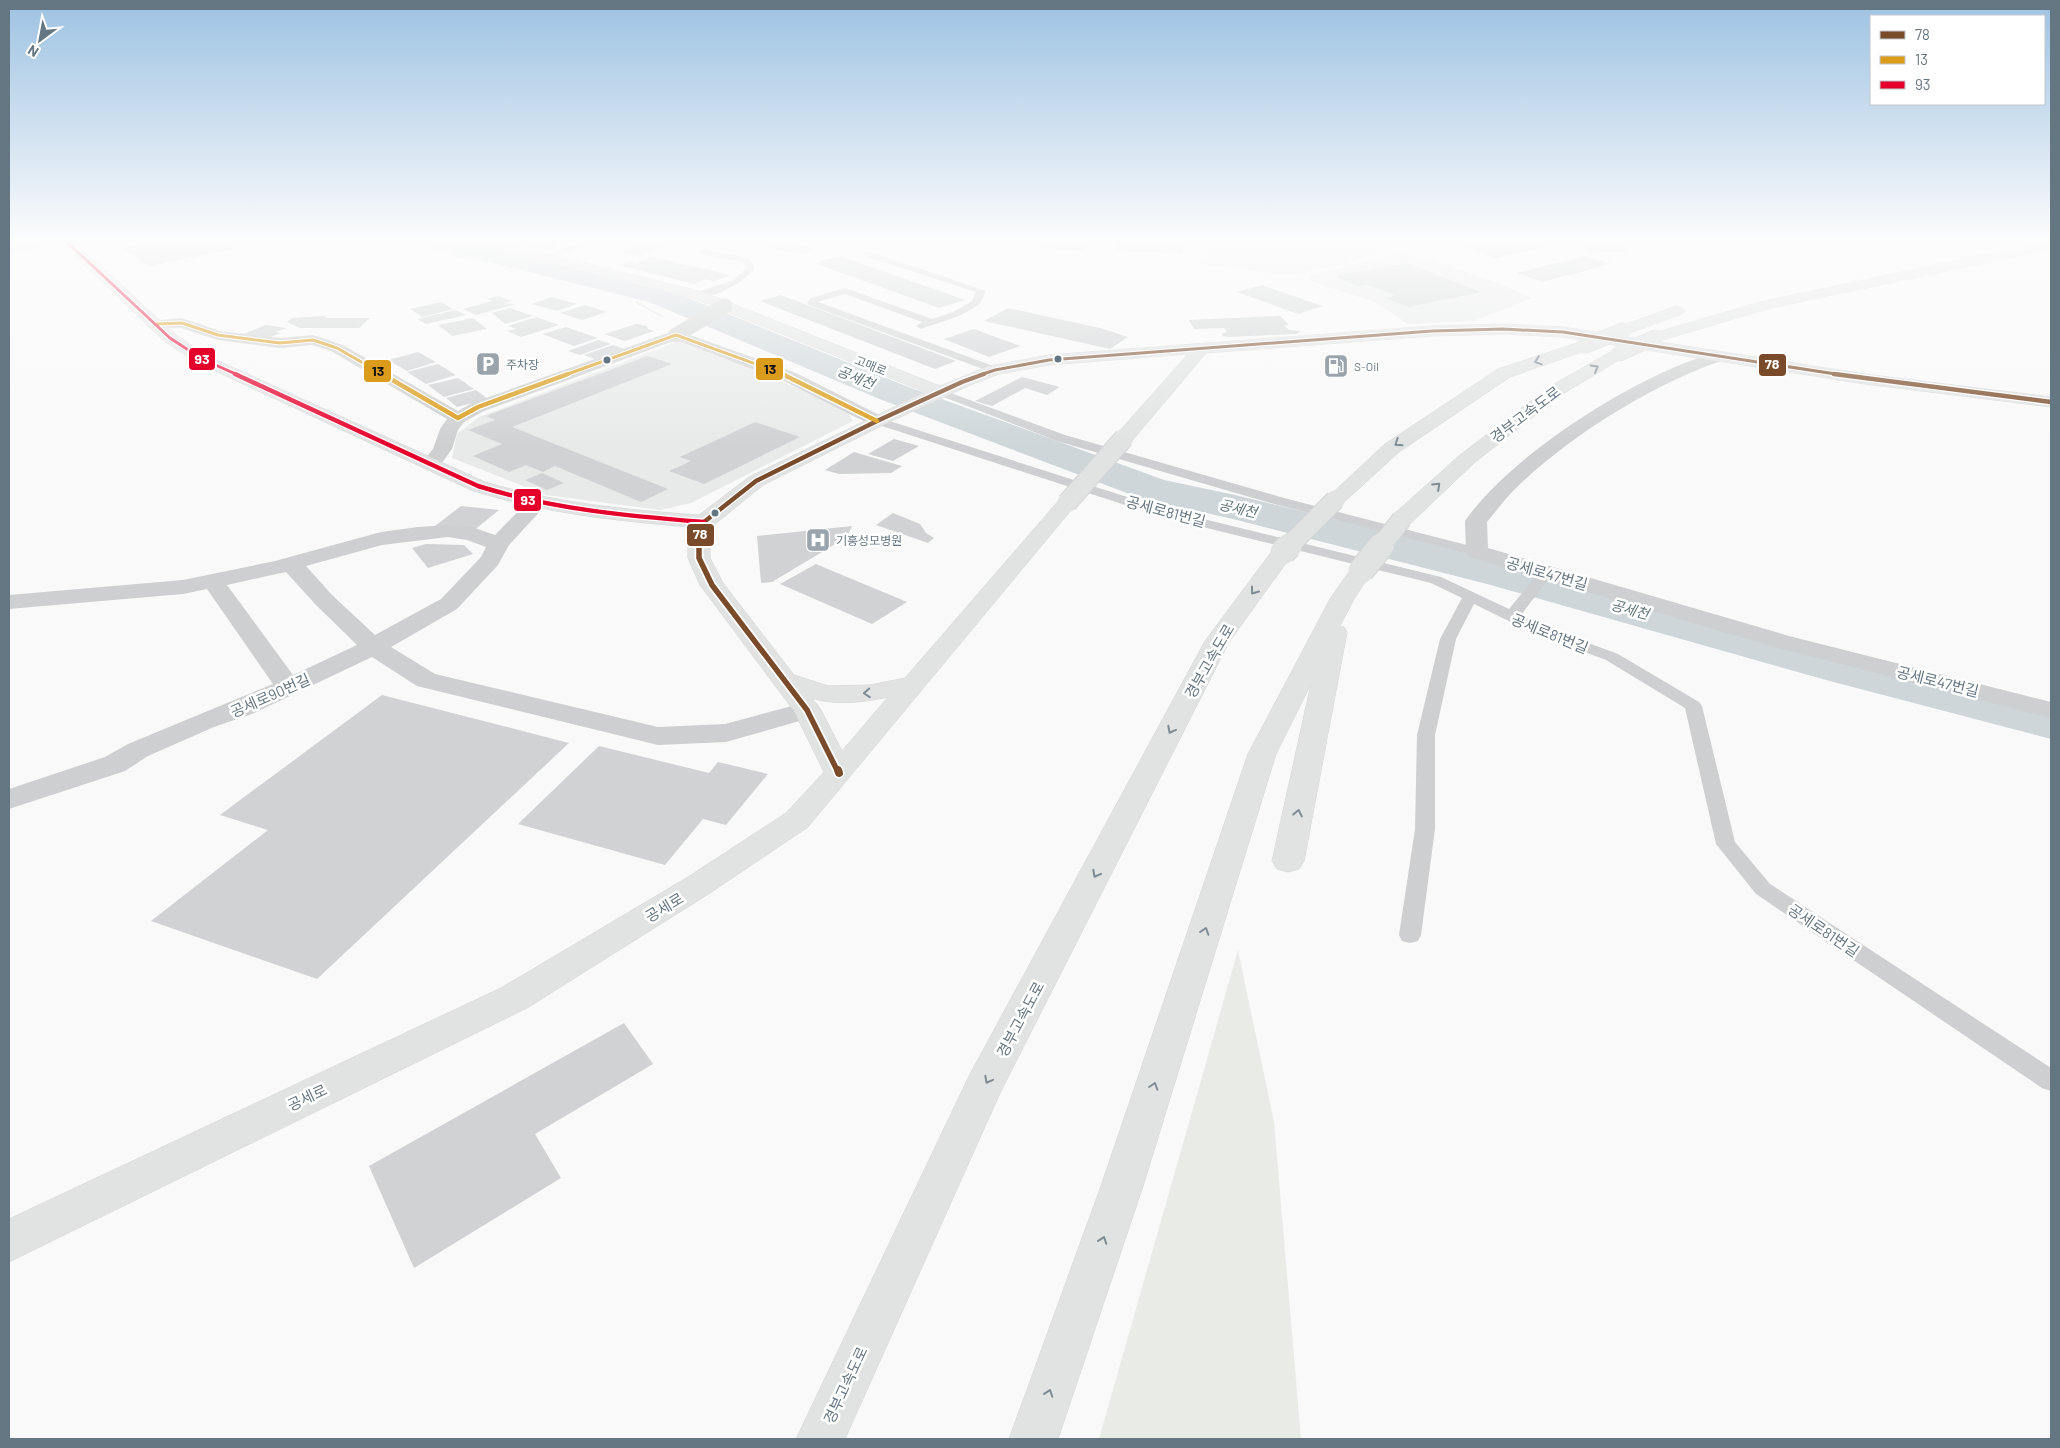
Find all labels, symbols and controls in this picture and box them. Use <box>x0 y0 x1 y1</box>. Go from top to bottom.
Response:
north arrow <box>15 15 65 65</box>
legend <box>1870 15 2045 105</box>
text: 78 <box>1915 25 1930 43</box>
text: N <box>24 42 41 61</box>
text: 13 <box>1915 50 1928 68</box>
text: 93 <box>1915 75 1931 93</box>
line badge: 93 <box>188 347 216 371</box>
text: 93 <box>195 350 210 367</box>
parking icon: 주차장 <box>475 351 501 377</box>
street label: 고매로 <box>853 352 889 378</box>
fuel station icon: S-Oil <box>1323 353 1349 379</box>
line badge: 78 <box>1758 353 1787 377</box>
unlabelled marker <box>1053 354 1063 364</box>
unlabelled marker <box>602 355 612 365</box>
text: 78 <box>1765 355 1780 372</box>
one-way arrow <box>1534 356 1542 366</box>
place label: 주차장 <box>506 357 539 371</box>
line badge: 13 <box>755 357 784 381</box>
line badge: 13 <box>363 359 392 383</box>
place label: S-Oil <box>1354 359 1379 373</box>
text: 13 <box>764 360 776 377</box>
text: 13 <box>372 362 384 379</box>
water label: 공세천 <box>835 362 878 393</box>
one-way arrow <box>1589 364 1598 374</box>
street label: 경부고속도로 <box>1487 382 1563 446</box>
one-way arrow <box>1395 437 1404 446</box>
one-way arrow <box>1432 483 1441 492</box>
line badge: 93 <box>513 488 542 512</box>
text: 93 <box>521 491 536 508</box>
street label: 공세로81번길 <box>1124 492 1208 530</box>
water label: 공세천 <box>1217 495 1260 521</box>
unlabelled marker <box>710 508 720 518</box>
line badge: 78 <box>686 523 715 547</box>
text: 78 <box>693 525 708 542</box>
hospital icon: 기흥성모병원 <box>805 527 831 553</box>
place label: 기흥성모병원 <box>836 533 902 547</box>
street label: 공세로47번길 <box>1504 553 1590 593</box>
one-way arrow <box>1252 585 1260 594</box>
water label: 공세천 <box>1609 596 1652 623</box>
street label: 공세로81번길 <box>1509 609 1591 657</box>
street label: 경부고속도로 <box>1181 621 1237 701</box>
street label: 공세로47번길 <box>1895 662 1981 700</box>
street label: 공세로90번길 <box>227 669 313 721</box>
one-way arrow <box>862 687 870 698</box>
one-way arrow <box>1167 725 1177 734</box>
one-way arrow <box>1292 808 1303 817</box>
one-way arrow <box>1092 869 1102 878</box>
street label: 공세로 <box>642 889 686 925</box>
street label: 공세로81번길 <box>1785 900 1863 960</box>
one-way arrow <box>1199 927 1209 936</box>
street label: 경부고속도로 <box>993 978 1047 1060</box>
one-way arrow <box>984 1075 994 1084</box>
street label: 공세로 <box>284 1080 330 1114</box>
one-way arrow <box>1149 1082 1159 1090</box>
one-way arrow <box>1097 1236 1107 1244</box>
street label: 경부고속도로 <box>819 1344 871 1426</box>
one-way arrow <box>1044 1389 1054 1398</box>

